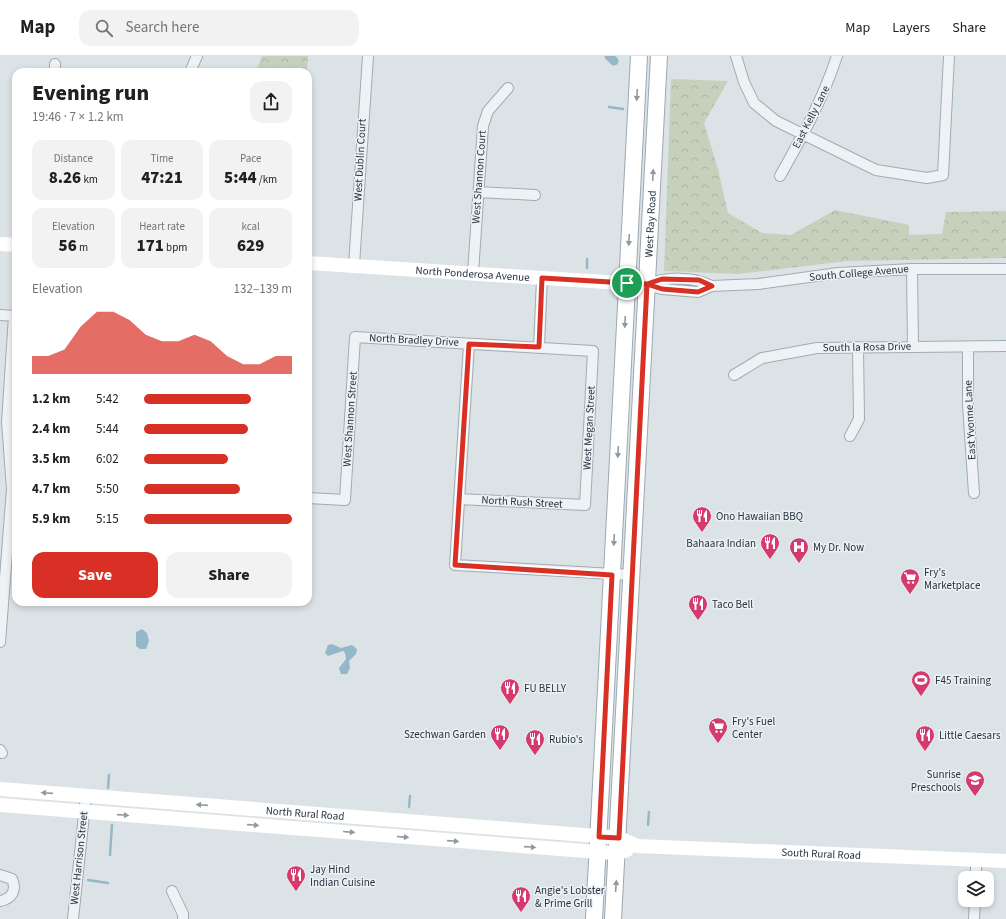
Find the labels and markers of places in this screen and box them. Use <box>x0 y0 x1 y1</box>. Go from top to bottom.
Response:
pin <box>610 266 644 300</box>
restaurant icon: Ono Hawaiian BBQ <box>691 505 713 533</box>
place label: Ono Hawaiian BBQ <box>716 509 803 524</box>
restaurant icon: Bahaara Indian <box>759 532 781 560</box>
place label: Bahaara Indian <box>686 536 756 551</box>
hospital icon: My Dr. Now <box>788 536 810 564</box>
place label: My Dr. Now <box>813 540 864 555</box>
place label: Fry's Marketplace <box>924 565 981 593</box>
supermarket icon: Fry's Marketplace <box>899 567 921 595</box>
restaurant icon: Taco Bell <box>687 593 709 621</box>
place label: Taco Bell <box>712 597 753 612</box>
sports icon: F45 Training <box>910 669 932 697</box>
place label: F45 Training <box>935 673 992 688</box>
restaurant icon: FU BELLY <box>499 677 521 705</box>
place label: FU BELLY <box>524 681 567 696</box>
place label: Fry's Fuel Center <box>732 714 775 742</box>
supermarket icon: Fry's Fuel Center <box>707 716 729 744</box>
restaurant icon: Szechwan Garden <box>489 723 511 751</box>
restaurant icon: Little Caesars <box>914 724 936 752</box>
place label: Szechwan Garden <box>404 727 486 742</box>
restaurant icon: Rubio's <box>524 728 546 756</box>
place label: Little Caesars <box>939 728 1001 743</box>
place label: Rubio's <box>549 732 583 747</box>
place label: Sunrise Preschools <box>911 767 962 795</box>
school or university icon: Sunrise Preschools <box>964 769 986 797</box>
place label: Jay Hind Indian Cuisine <box>310 862 376 890</box>
restaurant icon: Jay Hind Indian Cuisine <box>285 864 307 892</box>
place label: Angie's Lobster & Prime Grill <box>535 883 605 911</box>
restaurant icon: Angie's Lobster & Prime Grill <box>510 885 532 913</box>

